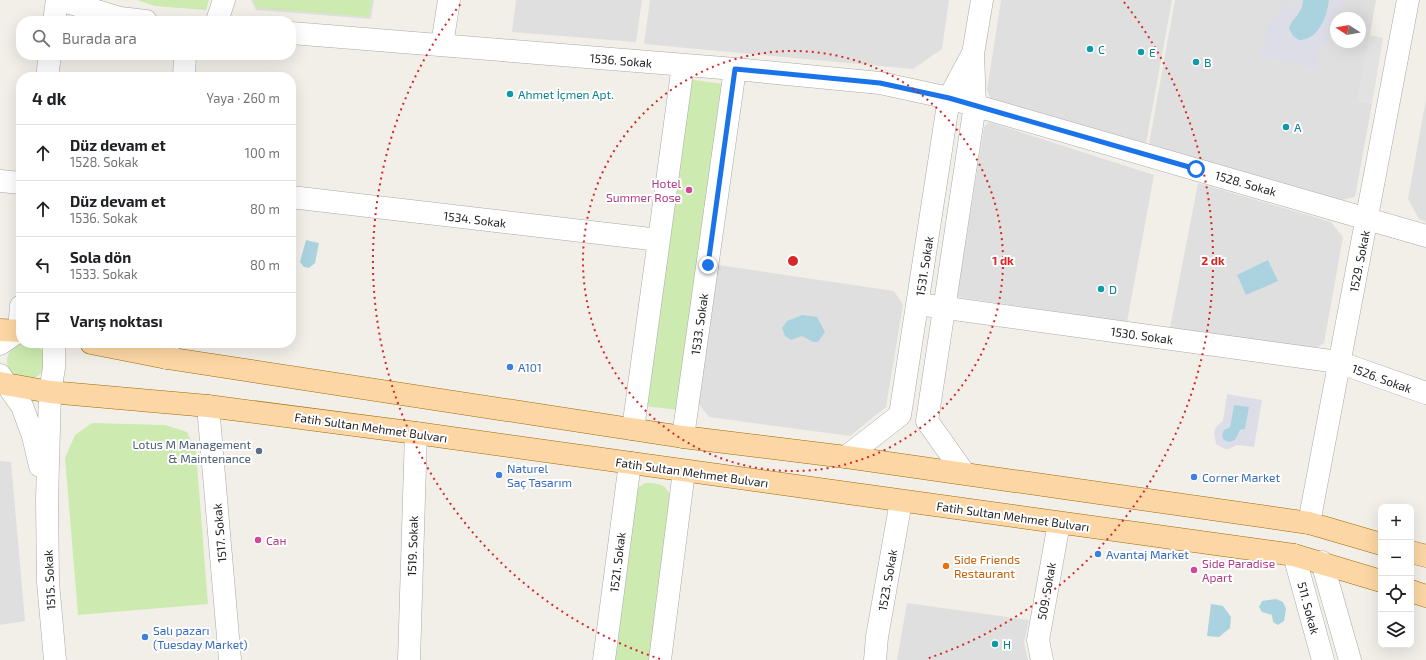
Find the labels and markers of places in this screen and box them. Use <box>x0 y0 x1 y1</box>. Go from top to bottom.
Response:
place label: C <box>1098 42 1105 56</box>
marker: C <box>1085 44 1095 54</box>
place label: E <box>1149 45 1156 59</box>
marker: E <box>1136 47 1146 57</box>
place label: B <box>1204 55 1211 69</box>
marker: B <box>1191 57 1201 67</box>
place label: Ahmet İçmen Apt. <box>518 87 614 102</box>
marker: Ahmet İçmen Apt. <box>505 89 515 99</box>
place label: A <box>1294 120 1302 134</box>
marker: A <box>1281 122 1291 132</box>
place label: Hotel Summer Rose <box>606 176 681 204</box>
marker: Hotel Summer Rose <box>684 185 694 195</box>
centre of rings <box>786 254 800 268</box>
place label: D <box>1109 282 1117 296</box>
marker: D <box>1096 284 1106 294</box>
place label: A101 <box>518 360 542 374</box>
marker: A101 <box>505 362 515 372</box>
place label: Lotus M Management & Maintenance <box>132 437 251 465</box>
marker: Lotus M Management & Maintenance <box>254 446 264 456</box>
place label: Naturel Saç Tasarım <box>507 461 572 490</box>
marker: Naturel Saç Tasarım <box>494 470 504 480</box>
place label: Corner Market <box>1202 470 1280 484</box>
marker: Corner Market <box>1189 472 1199 482</box>
place label: Сан <box>266 533 286 547</box>
marker: Сан <box>253 535 263 545</box>
place label: Avantaj Market <box>1106 547 1189 562</box>
marker: Avantaj Market <box>1093 549 1103 559</box>
place label: Side Friends Restaurant <box>954 552 1020 580</box>
place label: Side Paradise Apart <box>1202 556 1275 584</box>
marker: Side Friends Restaurant <box>941 561 951 571</box>
marker: Side Paradise Apart <box>1189 565 1199 575</box>
place label: Salı pazarı (Tuesday Market) <box>153 623 248 651</box>
marker: Salı pazarı (Tuesday Market) <box>140 632 150 642</box>
place label: H <box>1003 637 1011 651</box>
marker: H <box>990 639 1000 649</box>

